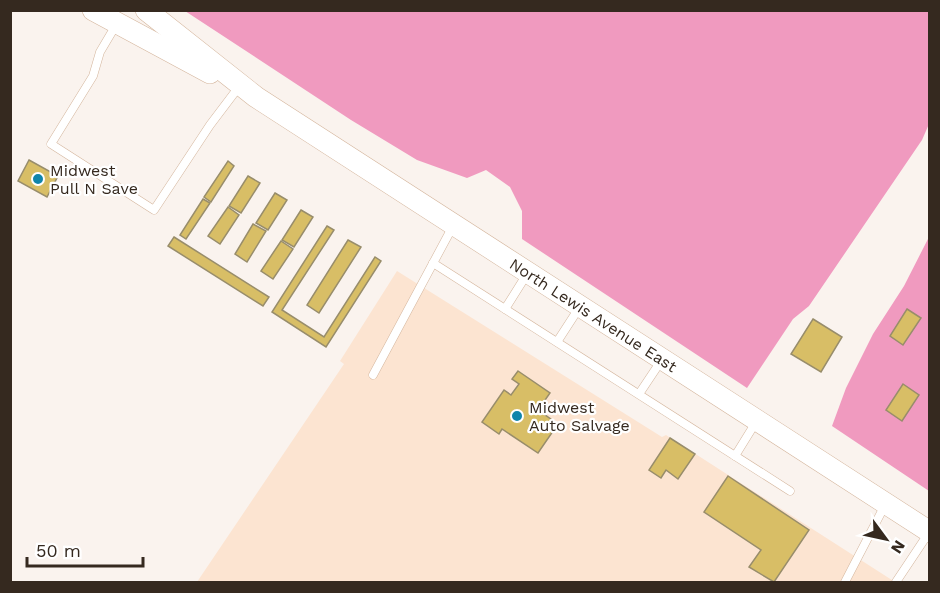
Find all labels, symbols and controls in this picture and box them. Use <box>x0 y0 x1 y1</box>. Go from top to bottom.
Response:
place label: Midwest Pull N Save <box>50 161 138 198</box>
marker: Midwest Pull N Save <box>31 172 45 186</box>
street label: North Lewis Avenue East <box>506 254 681 376</box>
place label: Midwest Auto Salvage <box>529 398 630 435</box>
marker: Midwest Auto Salvage <box>510 409 524 423</box>
north arrow <box>856 509 916 569</box>
scale bar <box>27 530 142 568</box>
text: N <box>887 537 909 557</box>
text: 50 m <box>36 540 81 561</box>

